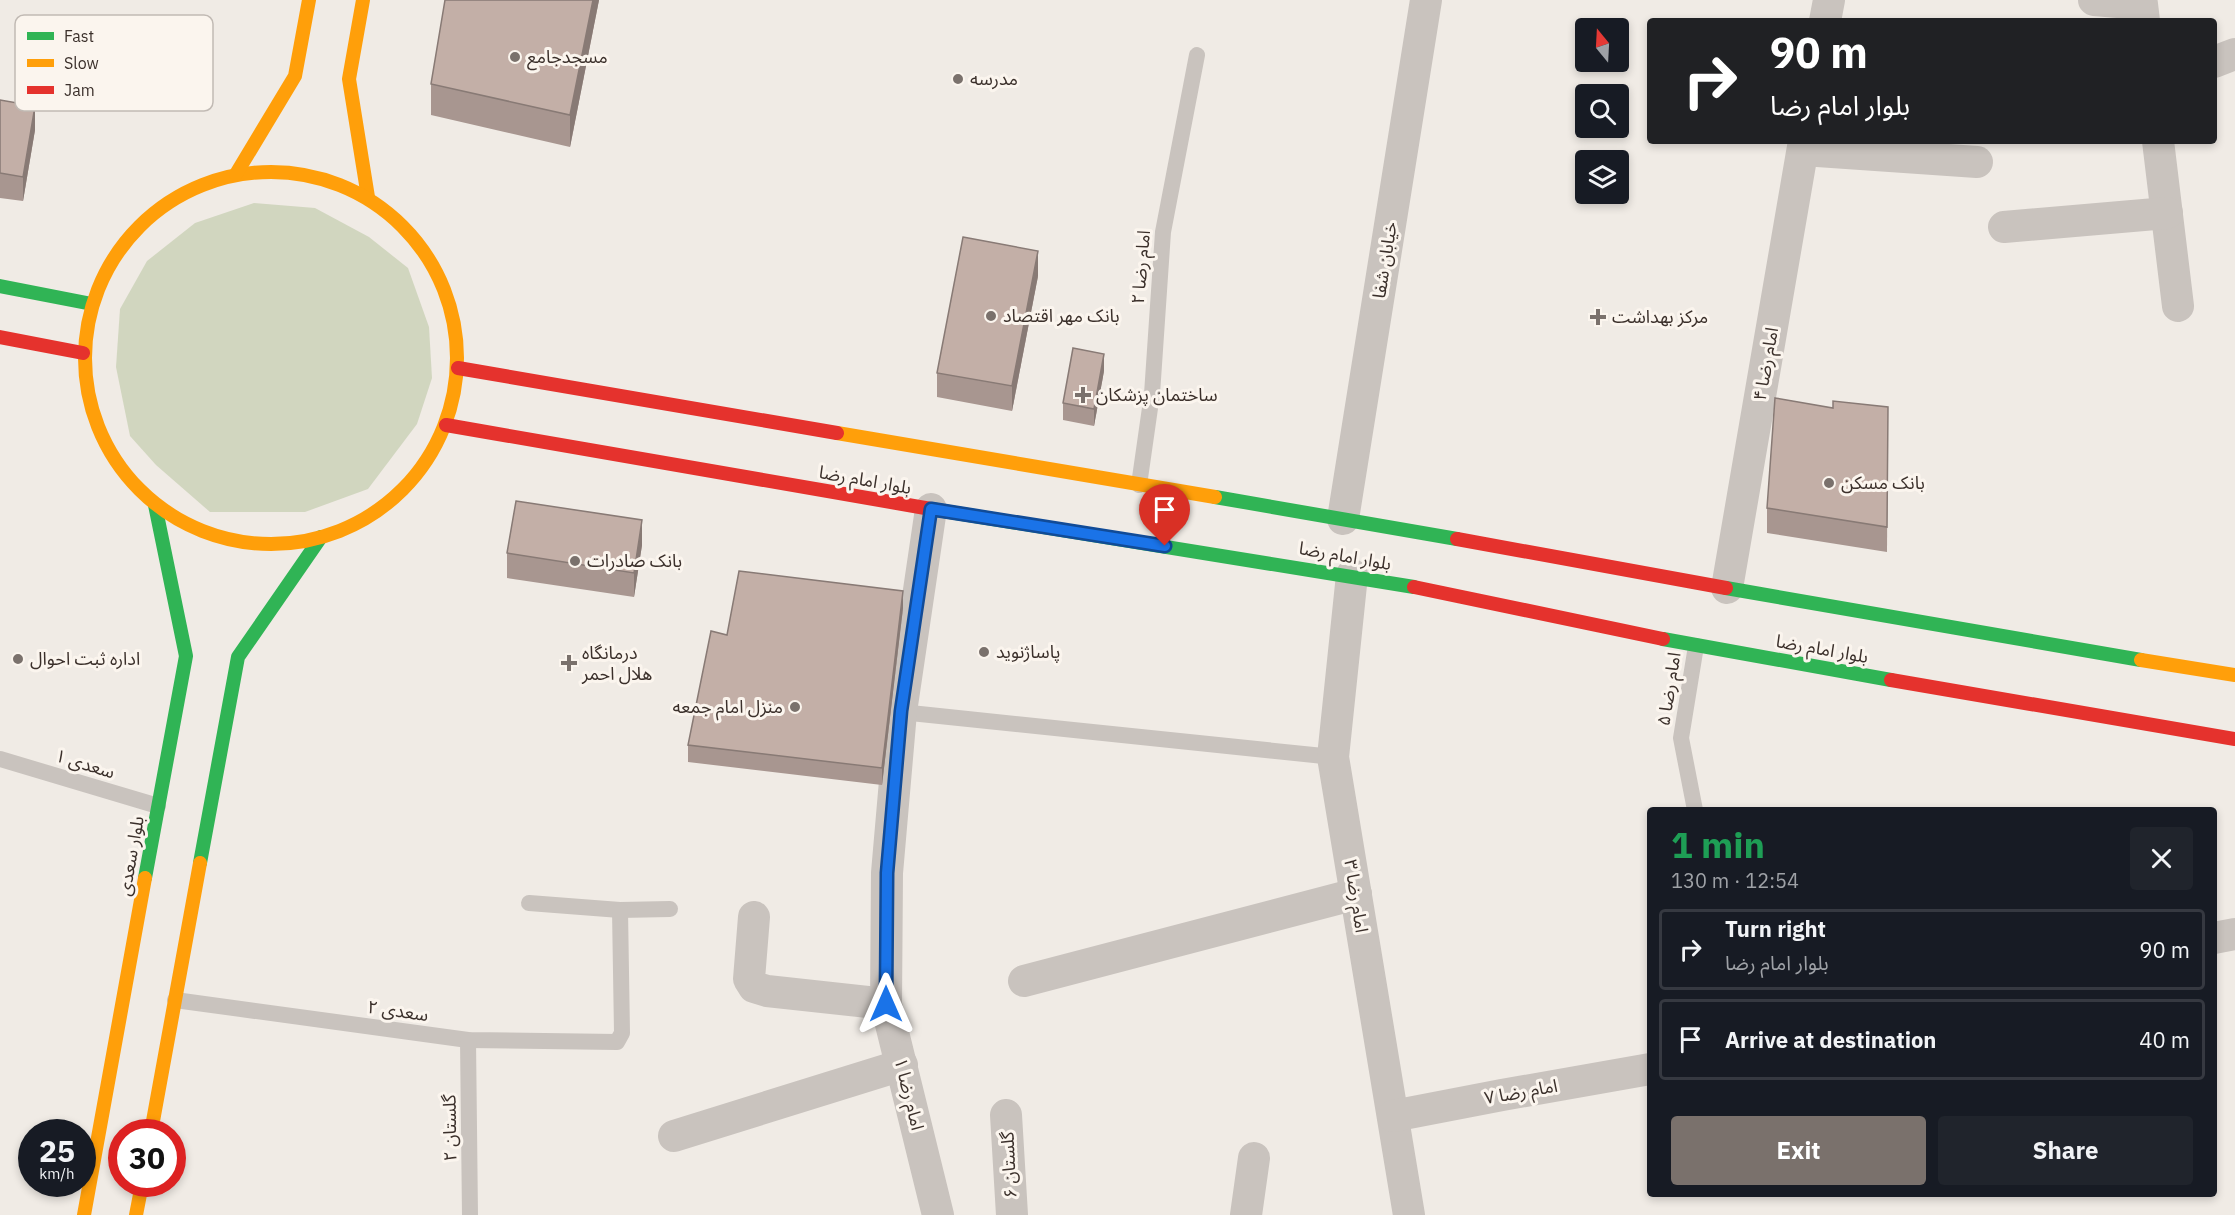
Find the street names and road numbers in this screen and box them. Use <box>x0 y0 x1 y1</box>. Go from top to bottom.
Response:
street label: خیابان شفا <box>1367 220 1402 300</box>
street label: امام رضا ۲ <box>1126 229 1158 305</box>
street label: امام رضا ۴ <box>1748 325 1786 403</box>
street label: بلوار امام رضا <box>817 460 913 502</box>
street label: بلوار امام رضا <box>1297 536 1393 578</box>
street label: بلوار امام رضا <box>1774 629 1870 671</box>
street label: امام رضا ۵ <box>1651 651 1689 728</box>
street label: سعدی ۱ <box>52 744 118 783</box>
street label: بلوار سعدی <box>112 814 149 898</box>
street label: امام رضا ۳ <box>1336 858 1374 935</box>
street label: سعدی ۲ <box>366 995 430 1026</box>
street label: امام رضا ۱ <box>886 1055 930 1133</box>
street label: امام رضا ۷ <box>1482 1074 1560 1112</box>
street label: گلستان ۲ <box>437 1094 462 1162</box>
street label: گلستان ۶ <box>995 1130 1022 1199</box>

